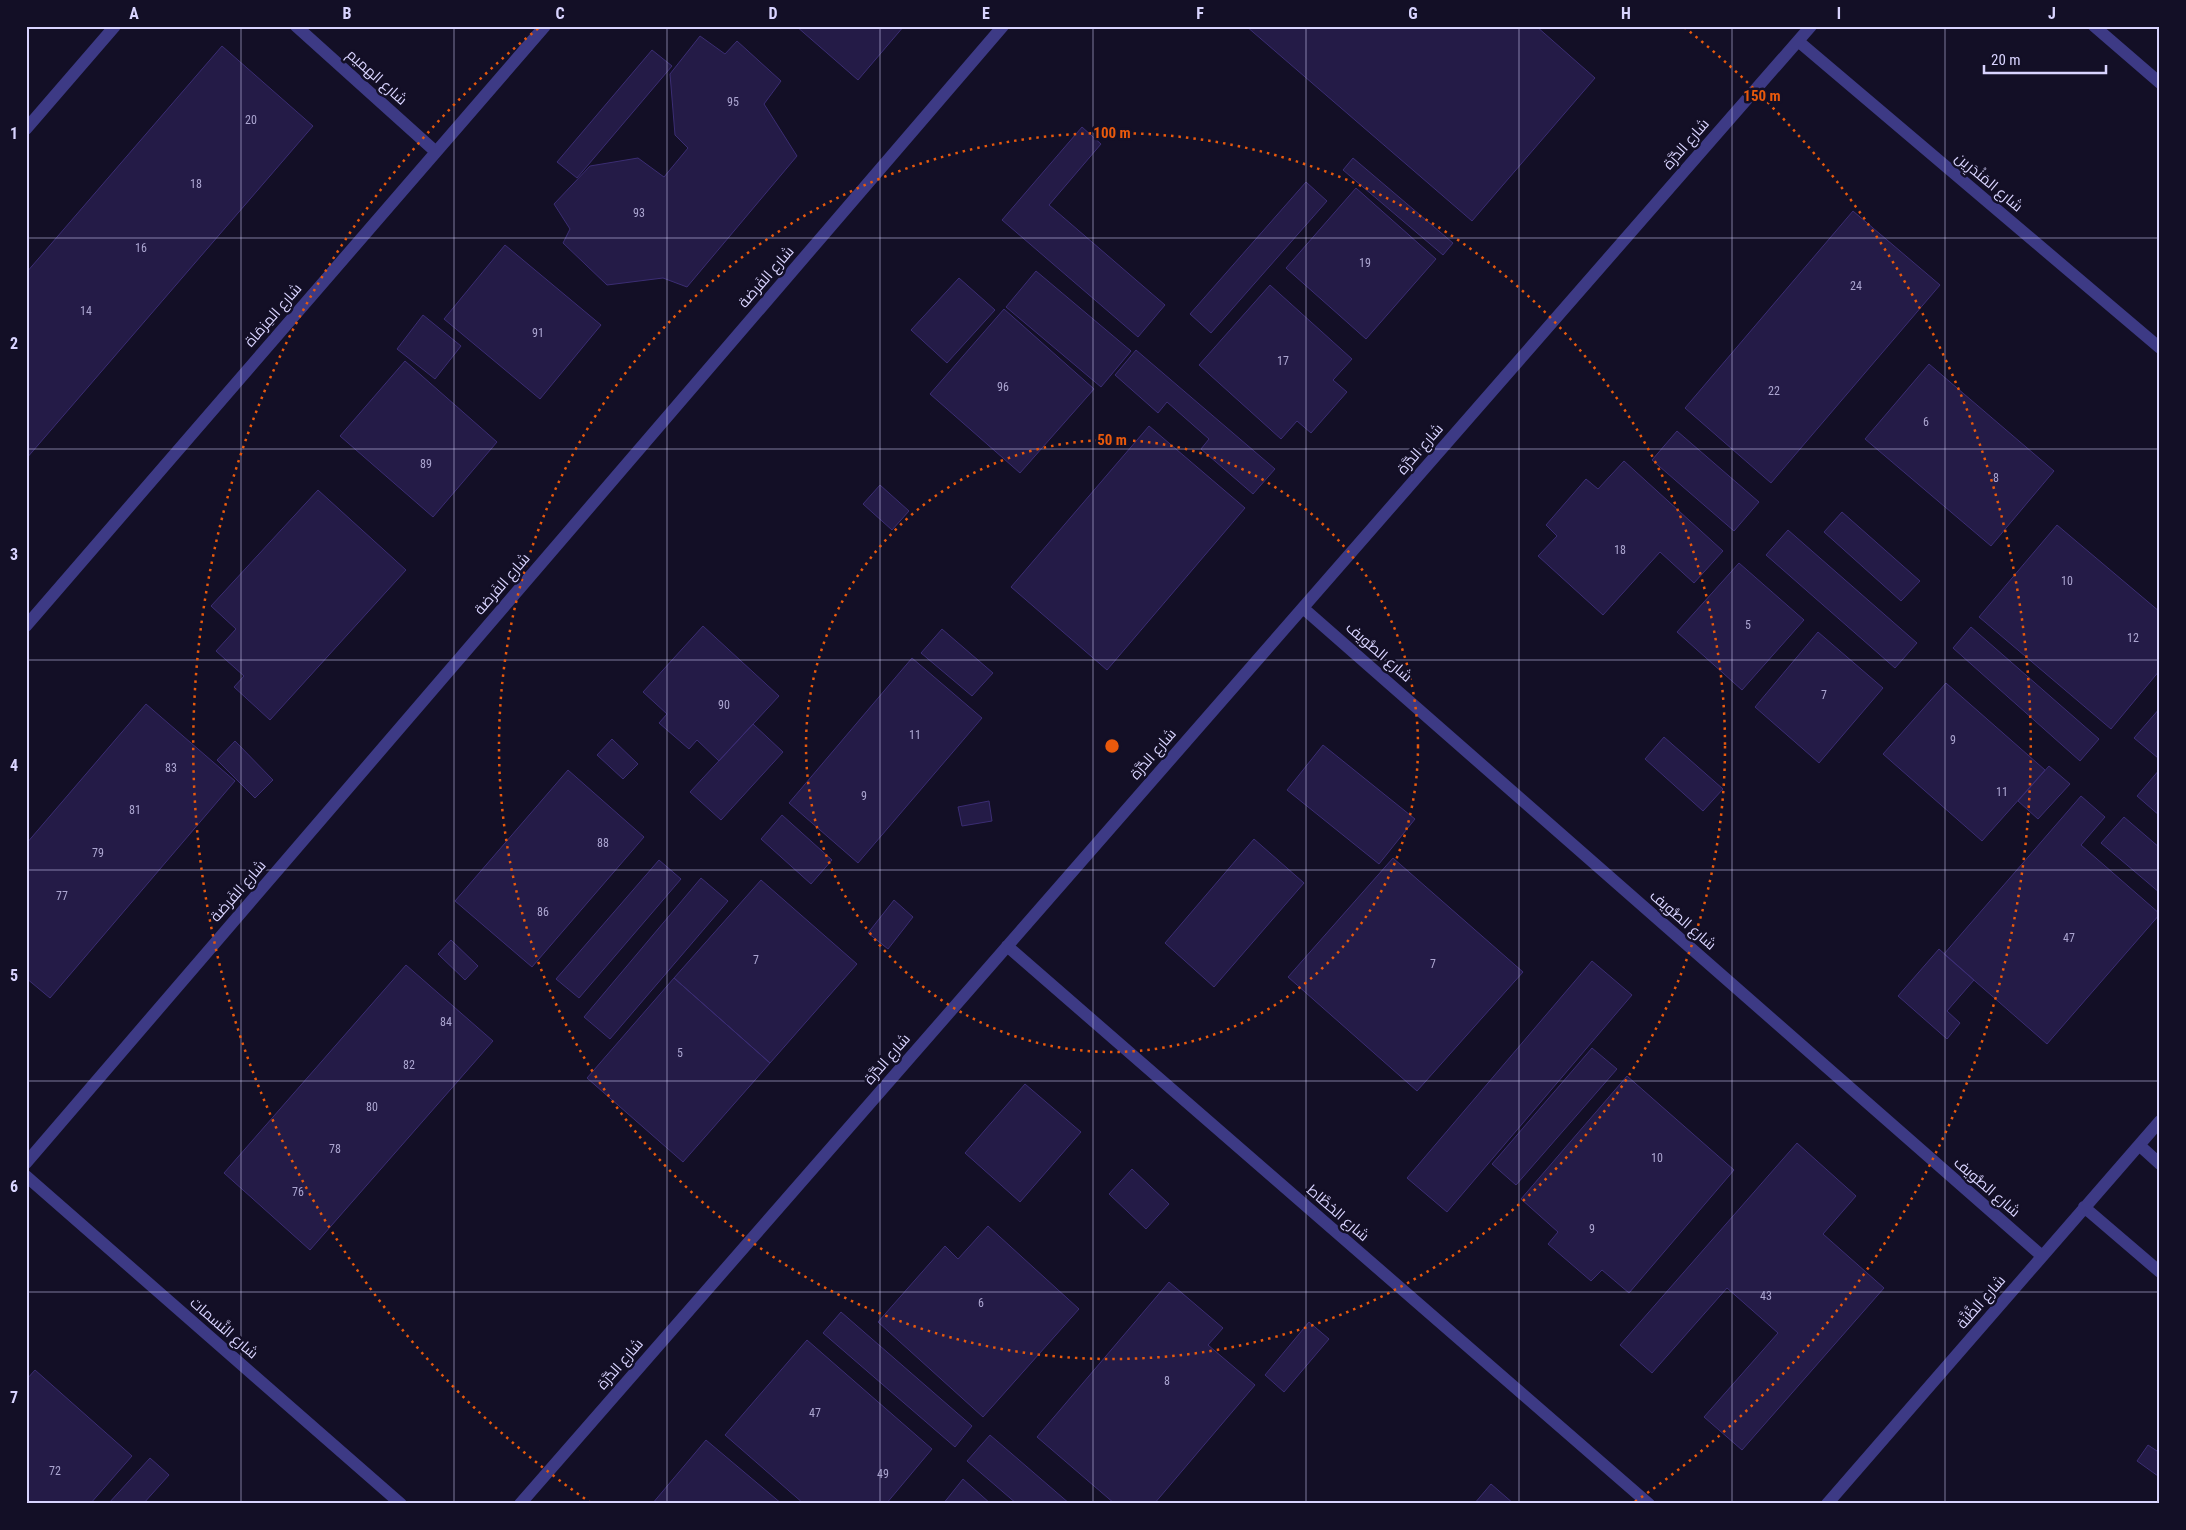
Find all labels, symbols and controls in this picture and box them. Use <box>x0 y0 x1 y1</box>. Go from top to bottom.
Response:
text: A <box>129 4 139 23</box>
text: B <box>343 4 352 23</box>
text: C <box>555 4 565 23</box>
text: D <box>768 4 778 23</box>
text: E <box>982 4 990 23</box>
text: F <box>1196 4 1204 23</box>
text: G <box>1408 4 1418 23</box>
text: H <box>1621 4 1631 23</box>
text: I <box>1837 4 1841 23</box>
text: J <box>2048 4 2056 23</box>
scale bar <box>1984 42 2106 74</box>
street label: شارع الهميم <box>342 45 411 110</box>
text: 20 m <box>1991 51 2021 69</box>
text: 150 m <box>1743 87 1781 105</box>
house number: 95 <box>727 95 739 109</box>
house number: 20 <box>245 113 257 127</box>
street label: شارع الدُّرَّة <box>1659 115 1714 174</box>
text: 1 <box>10 124 18 143</box>
text: 100 m <box>1093 124 1131 142</box>
street label: شارع المَنْدَرِين <box>1950 148 2027 217</box>
house number: 18 <box>190 177 202 191</box>
house number: 93 <box>633 206 645 220</box>
house number: 16 <box>135 241 147 255</box>
street label: شارع الفَرضة <box>734 243 799 313</box>
house number: 19 <box>1359 256 1371 270</box>
house number: 24 <box>1850 279 1862 293</box>
street label: شارع المِزمَاة <box>241 280 307 352</box>
house number: 14 <box>80 304 92 318</box>
house number: 91 <box>532 326 544 340</box>
text: 2 <box>10 334 18 353</box>
house number: 17 <box>1277 354 1289 368</box>
house number: 96 <box>997 380 1009 394</box>
house number: 22 <box>1768 384 1780 398</box>
house number: 6 <box>1923 415 1929 429</box>
street label: شارع الدُّرَّة <box>1393 420 1448 479</box>
text: 50 m <box>1097 431 1127 449</box>
house number: 89 <box>420 457 432 471</box>
house number: 8 <box>1993 471 1999 485</box>
house number: 18 <box>1614 543 1626 557</box>
text: 3 <box>10 545 18 564</box>
street label: شارع الفَرضة <box>470 550 535 620</box>
house number: 10 <box>2061 574 2073 588</box>
street label: شارع الصُّويف <box>1341 618 1416 687</box>
house number: 5 <box>1745 618 1751 632</box>
house number: 12 <box>2127 631 2139 645</box>
house number: 7 <box>1821 688 1827 702</box>
house number: 90 <box>718 698 730 712</box>
street label: شارع الدُّرَّة <box>1126 725 1181 784</box>
house number: 11 <box>909 728 921 742</box>
house number: 9 <box>1950 733 1956 747</box>
centre of rings <box>1103 737 1121 755</box>
text: 4 <box>10 756 18 775</box>
house number: 83 <box>165 761 177 775</box>
house number: 11 <box>1996 785 2008 799</box>
house number: 9 <box>861 789 867 803</box>
house number: 81 <box>129 803 141 817</box>
house number: 88 <box>597 836 609 850</box>
house number: 79 <box>92 846 104 860</box>
street label: شارع الفَرضة <box>206 857 271 927</box>
street label: شارع الصُّويف <box>1645 886 1720 955</box>
house number: 77 <box>56 889 68 903</box>
house number: 86 <box>537 905 549 919</box>
house number: 47 <box>2063 931 2075 945</box>
house number: 7 <box>753 953 759 967</box>
house number: 7 <box>1430 957 1436 971</box>
text: 5 <box>10 966 18 985</box>
house number: 84 <box>440 1015 452 1029</box>
street label: شارع الدُّرَّة <box>860 1030 915 1089</box>
house number: 5 <box>677 1046 683 1060</box>
house number: 82 <box>403 1058 415 1072</box>
house number: 80 <box>366 1100 378 1114</box>
house number: 78 <box>329 1142 341 1156</box>
house number: 10 <box>1651 1151 1663 1165</box>
street label: شارع الصُّويف <box>1949 1153 2024 1222</box>
text: 6 <box>10 1177 18 1196</box>
street label: شارع الخطَّاط <box>1302 1181 1373 1247</box>
house number: 76 <box>292 1185 304 1199</box>
house number: 9 <box>1589 1222 1595 1236</box>
street label: شارع الظَّنَّة <box>1952 1271 2011 1334</box>
house number: 43 <box>1760 1289 1772 1303</box>
street label: شارع النَّسمات <box>185 1293 262 1364</box>
house number: 6 <box>978 1296 984 1310</box>
street label: شارع الدُّرَّة <box>593 1335 648 1394</box>
house number: 8 <box>1164 1374 1170 1388</box>
text: 7 <box>10 1388 18 1407</box>
house number: 47 <box>809 1406 821 1420</box>
house number: 72 <box>49 1464 61 1478</box>
house number: 49 <box>877 1467 889 1481</box>

